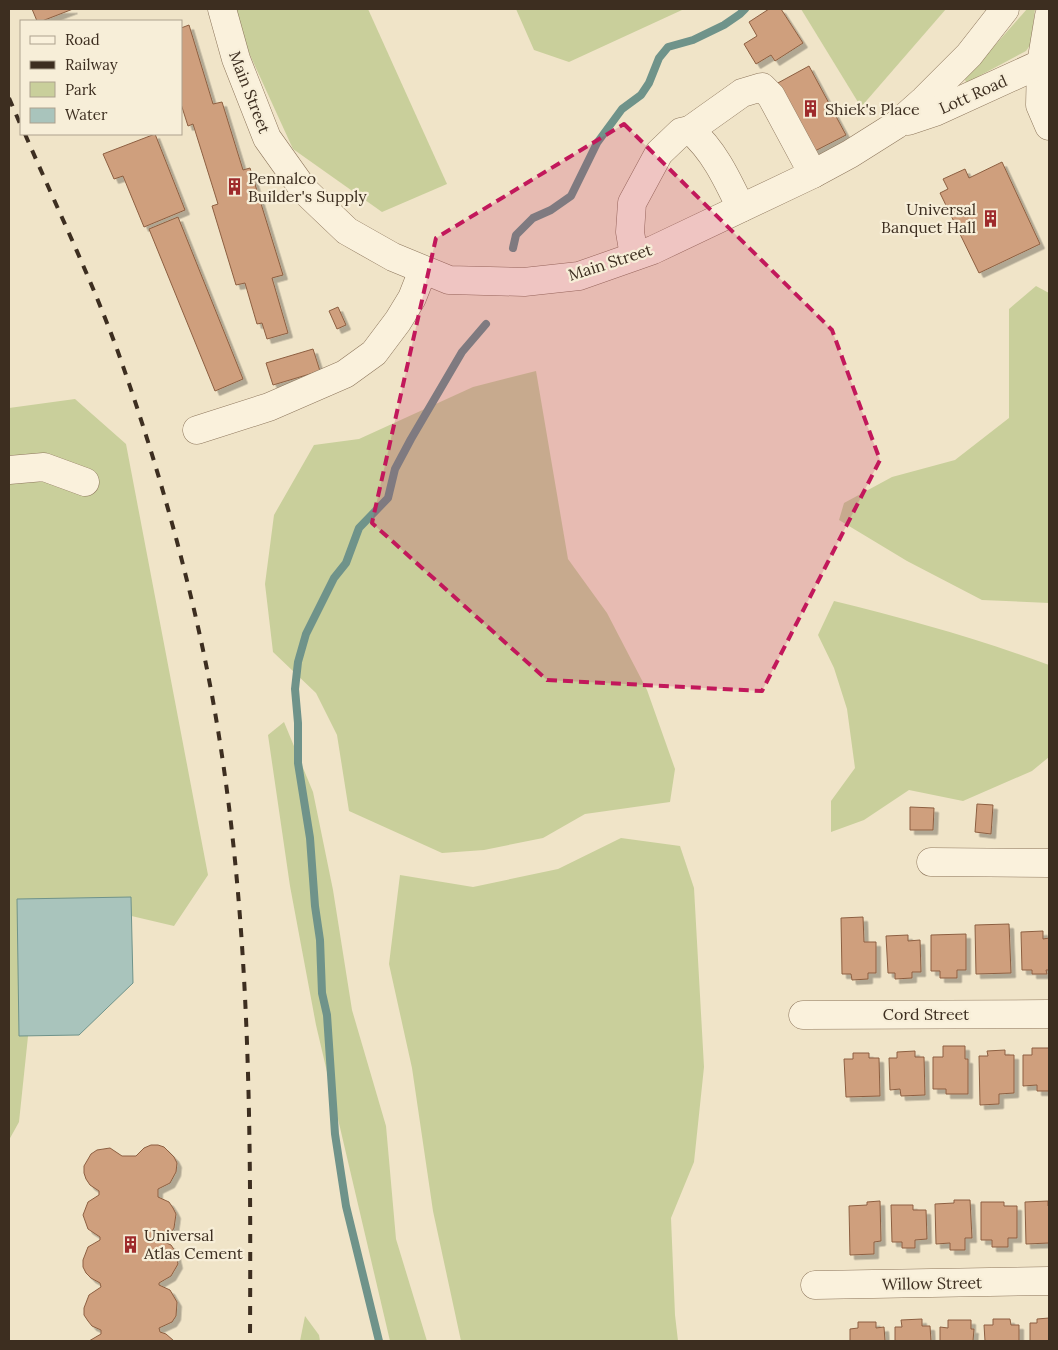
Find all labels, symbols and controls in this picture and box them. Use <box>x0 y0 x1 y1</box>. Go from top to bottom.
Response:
legend <box>20 20 182 135</box>
text: Road <box>65 30 100 49</box>
street label: Main Street <box>225 48 275 137</box>
text: Railway <box>65 55 118 74</box>
street label: Lott Road <box>936 70 1011 118</box>
text: Park <box>65 80 96 99</box>
building icon: Shiek's Place <box>801 99 821 119</box>
place label: Shiek's Place <box>825 99 920 119</box>
text: Water <box>65 105 108 124</box>
place label: Pennalco Builder's Supply <box>248 168 367 206</box>
building icon: Pennalco Builder's Supply <box>224 177 244 197</box>
place label: Universal Banquet Hall <box>881 199 976 237</box>
building icon: Universal Banquet Hall <box>980 208 1000 228</box>
street label: Main Street <box>566 239 655 285</box>
street label: Cord Street <box>883 1004 970 1024</box>
place label: Universal Atlas Cement <box>143 1225 244 1263</box>
building icon: Universal Atlas Cement <box>120 1234 140 1254</box>
street label: Willow Street <box>882 1272 983 1294</box>

